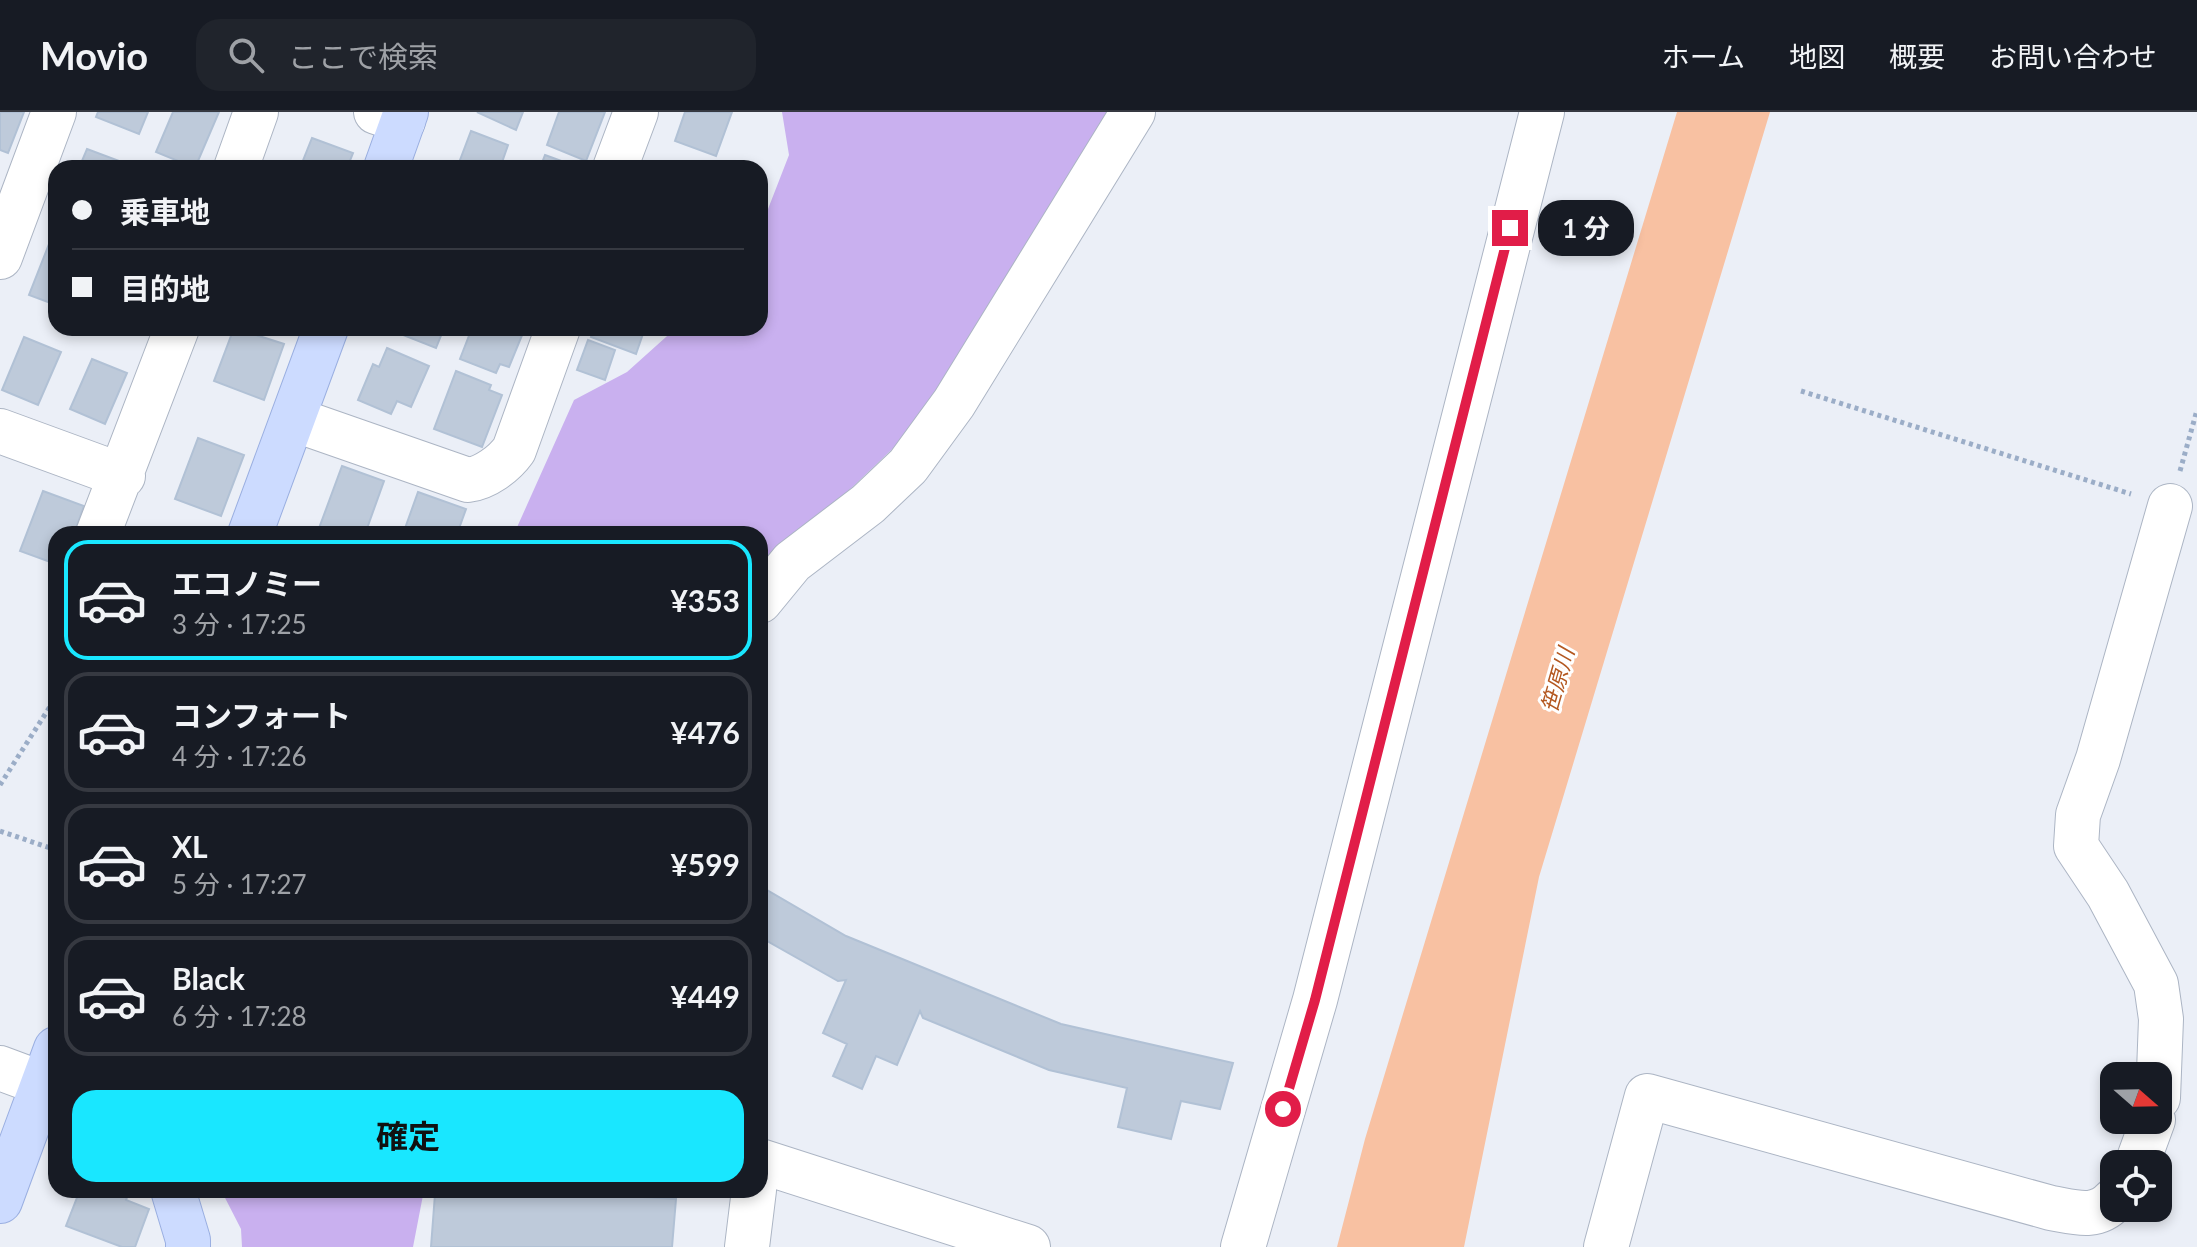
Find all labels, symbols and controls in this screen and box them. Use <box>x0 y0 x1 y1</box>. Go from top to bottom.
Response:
search box <box>196 19 756 91</box>
text: Movio <box>40 32 148 78</box>
icon: search <box>224 33 268 77</box>
text: ここで検索 <box>288 38 438 74</box>
text: ホーム <box>1662 39 1745 73</box>
text: 地図 <box>1789 39 1845 73</box>
text: 概要 <box>1889 39 1945 73</box>
text: お問い合わせ <box>1989 39 2157 73</box>
text: 乗車地 <box>120 193 210 229</box>
callout: 1 分 <box>1538 200 1634 256</box>
route end <box>1492 210 1528 246</box>
text: 1 分 <box>1562 212 1610 244</box>
text: 目的地 <box>120 270 210 306</box>
icon: car <box>76 564 148 636</box>
text: エコノミー <box>172 565 322 601</box>
text: ¥353 <box>670 582 740 618</box>
text: 3 分 · 17:25 <box>172 608 307 640</box>
water label: 笹原川 <box>1535 643 1580 715</box>
icon: car <box>76 696 148 768</box>
text: コンフォート <box>172 697 351 733</box>
text: ¥476 <box>670 714 740 750</box>
text: 4 分 · 17:26 <box>172 740 307 772</box>
icon: car <box>76 828 148 900</box>
text: XL <box>172 828 208 864</box>
text: ¥599 <box>670 846 740 882</box>
text: 5 分 · 17:27 <box>172 868 307 900</box>
icon: car <box>76 960 148 1032</box>
text: Black <box>172 960 245 996</box>
text: ¥449 <box>670 978 740 1014</box>
text: 6 分 · 17:28 <box>172 1000 307 1032</box>
north arrow <box>2100 1062 2172 1134</box>
map controls <box>2100 1062 2172 1222</box>
button: 確定 <box>72 1090 744 1182</box>
route start <box>1265 1091 1301 1127</box>
button: locate <box>2100 1150 2172 1222</box>

